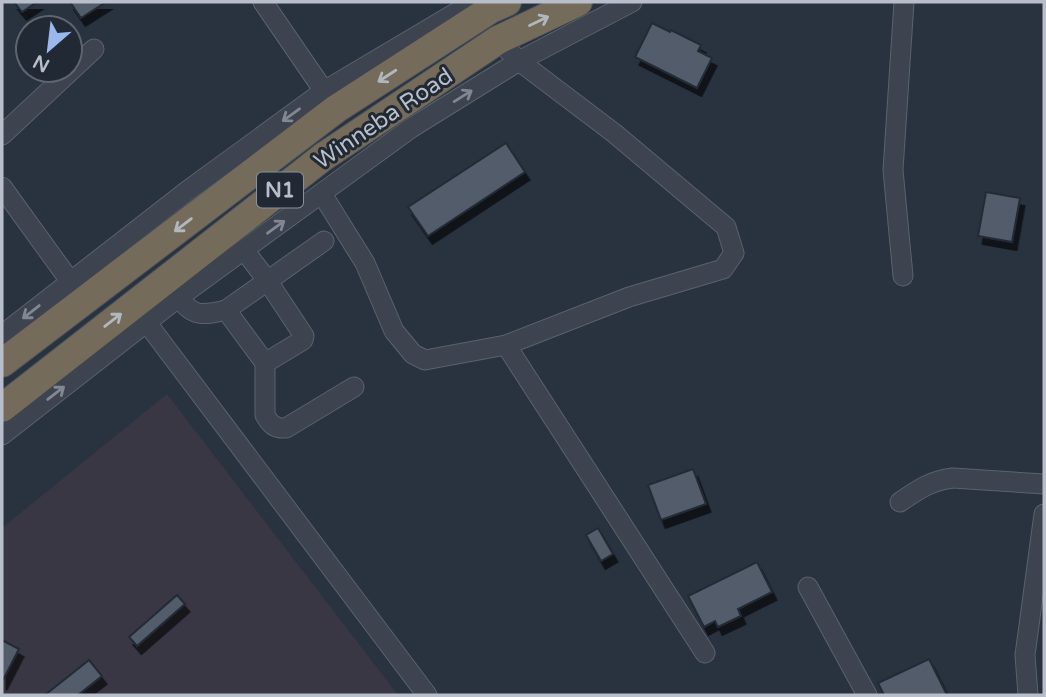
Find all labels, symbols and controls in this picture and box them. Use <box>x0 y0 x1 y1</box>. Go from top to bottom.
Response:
one-way arrow <box>528 13 549 27</box>
north arrow <box>14 14 84 84</box>
text: N <box>30 50 53 76</box>
street label: Winneba Road <box>309 62 458 175</box>
one-way arrow <box>377 70 397 84</box>
one-way arrow <box>452 89 472 103</box>
one-way arrow <box>282 108 301 122</box>
road number: N1 <box>257 172 303 208</box>
one-way arrow <box>174 217 193 232</box>
one-way arrow <box>266 219 285 234</box>
one-way arrow <box>23 304 41 319</box>
one-way arrow <box>103 313 122 328</box>
one-way arrow <box>46 386 64 401</box>

